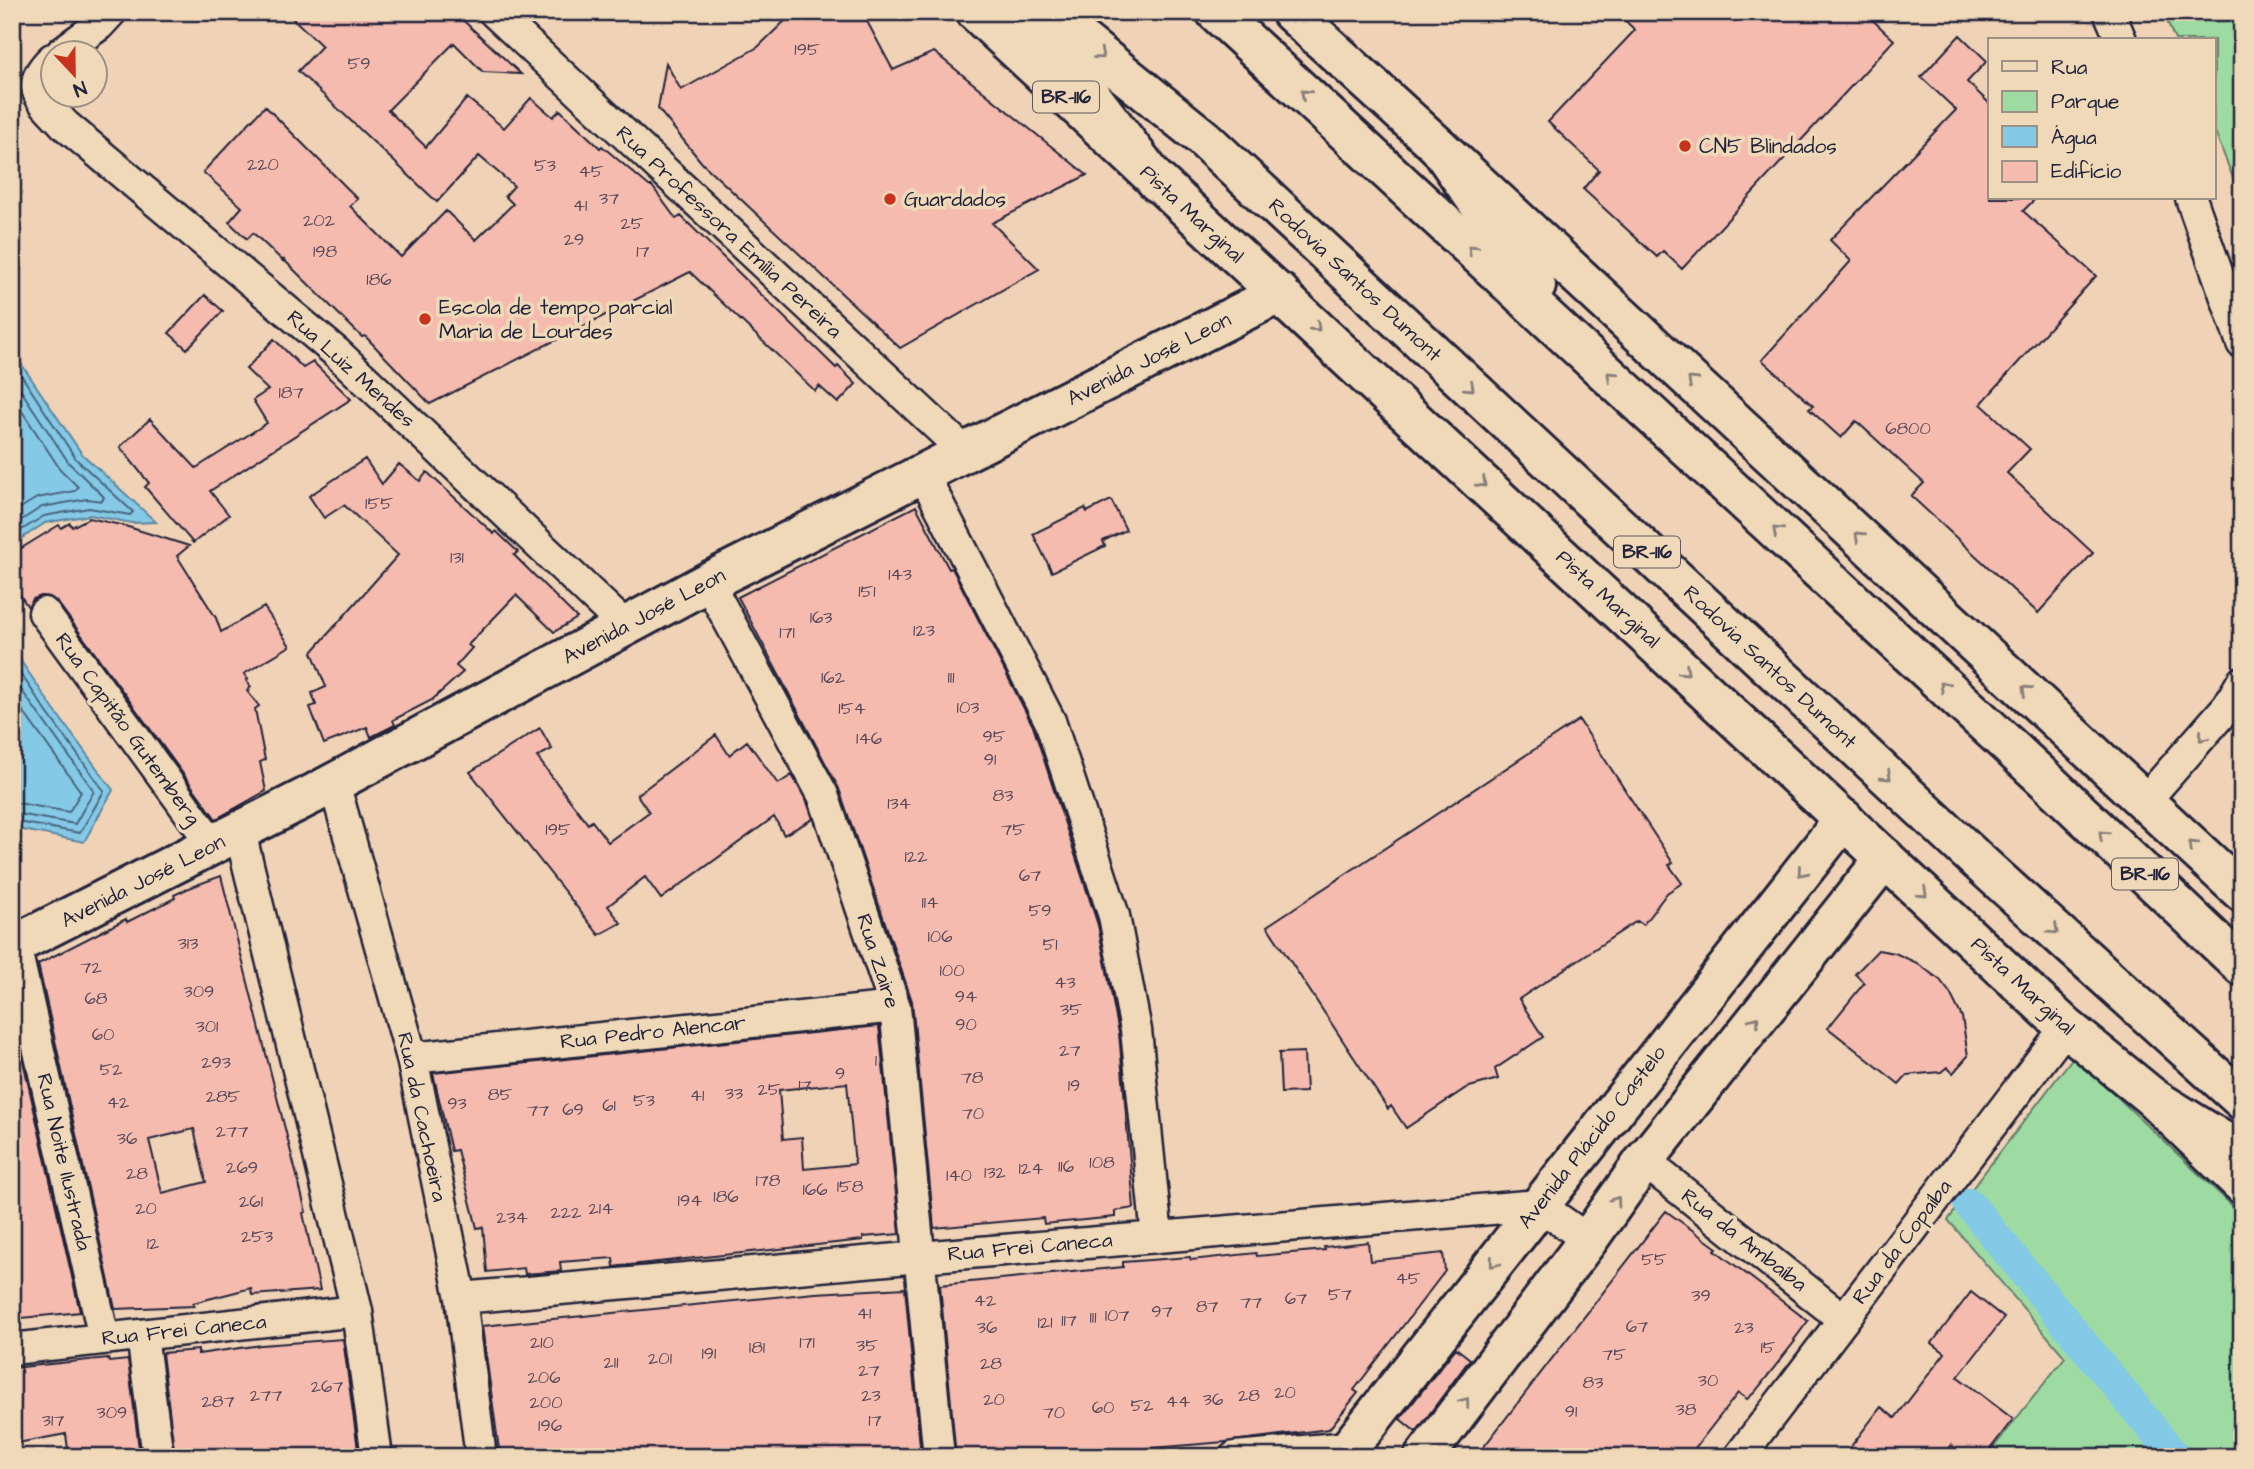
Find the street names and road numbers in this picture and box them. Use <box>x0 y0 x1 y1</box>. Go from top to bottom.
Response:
road number: BR-116 <box>1033 82 1099 113</box>
street label: Rua Professora Emília Pereira <box>610 119 849 345</box>
street label: Pista Marginal <box>1132 158 1250 271</box>
street label: Rodovia Santos Dumont <box>1262 192 1449 369</box>
street label: Rua Luiz Mendes <box>280 303 422 435</box>
street label: Avenida José Leon <box>1062 305 1236 413</box>
road number: BR-116 <box>1614 537 1680 568</box>
street label: Pista Marginal <box>1548 543 1666 656</box>
street label: Avenida José Leon <box>557 561 731 671</box>
street label: Rodovia Santos Dumont <box>1677 579 1864 756</box>
street label: Rua Capitão Gutemberg <box>47 627 208 832</box>
street label: Avenida José Leon <box>56 827 230 935</box>
road number: BR-116 <box>2112 859 2178 890</box>
street label: Rua Zaire <box>849 910 907 1012</box>
street label: Pista Marginal <box>1963 930 2081 1043</box>
street label: Rua Pedro Alencar <box>559 1008 748 1056</box>
street label: Rua da Cachoeira <box>390 1030 454 1205</box>
street label: Avenida Plácido Castelo <box>1511 1039 1673 1235</box>
street label: Rua Noite Ilustrada <box>30 1071 99 1254</box>
street label: Rua da Copaíba <box>1845 1173 1959 1311</box>
street label: Rua da Ambaíba <box>1675 1182 1813 1299</box>
street label: Rua Frei Caneca <box>946 1225 1114 1269</box>
street label: Rua Frei Caneca <box>100 1307 268 1353</box>

